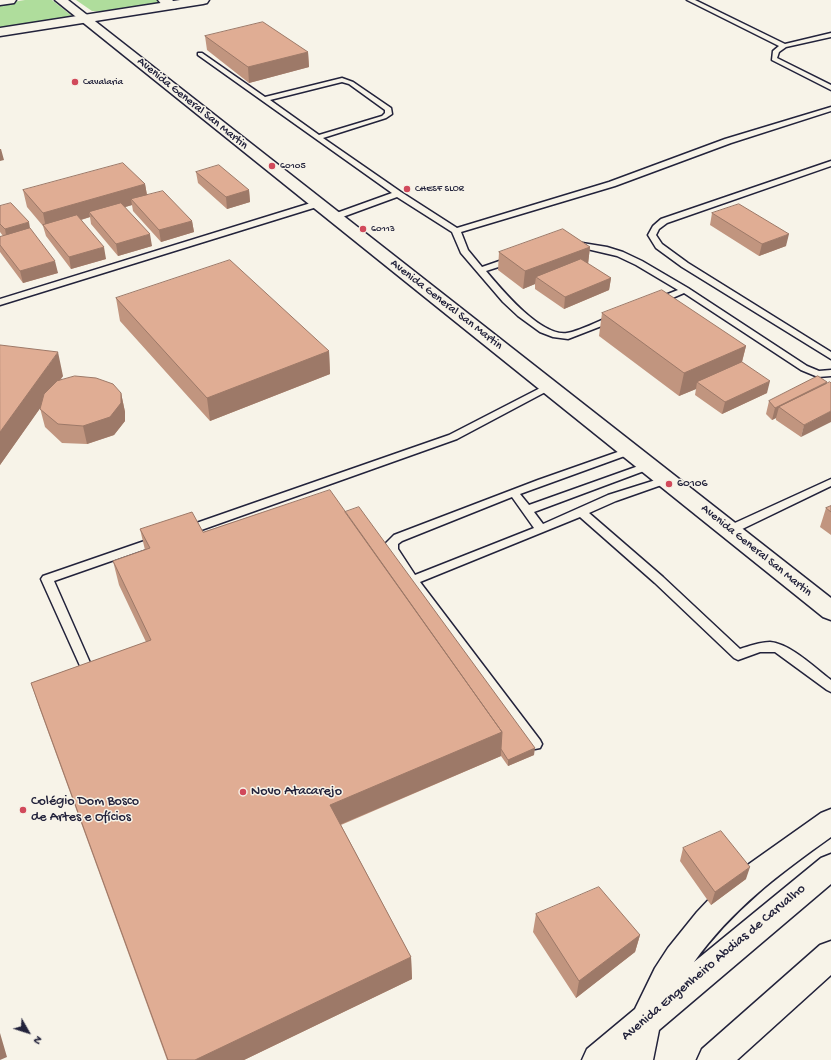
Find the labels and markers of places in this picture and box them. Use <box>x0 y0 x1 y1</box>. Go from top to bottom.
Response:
place label: Cavalaria <box>83 76 123 88</box>
marker: Cavalaria <box>70 77 80 87</box>
place label: 60105 <box>280 160 306 172</box>
marker: 60105 <box>267 161 277 171</box>
place label: CHESF SLOR <box>415 183 464 195</box>
marker: CHESF SLOR <box>402 184 412 194</box>
place label: 60113 <box>371 223 395 235</box>
marker: 60113 <box>358 224 368 234</box>
place label: 60106 <box>677 477 708 491</box>
marker: 60106 <box>664 479 674 489</box>
place label: Novo Atacarejo <box>251 784 342 800</box>
marker: Novo Atacarejo <box>238 787 248 797</box>
place label: Colégio Dom Bosco de Artes e Ofícios <box>31 794 139 826</box>
marker: Colégio Dom Bosco de Artes e Ofícios <box>18 805 28 815</box>

